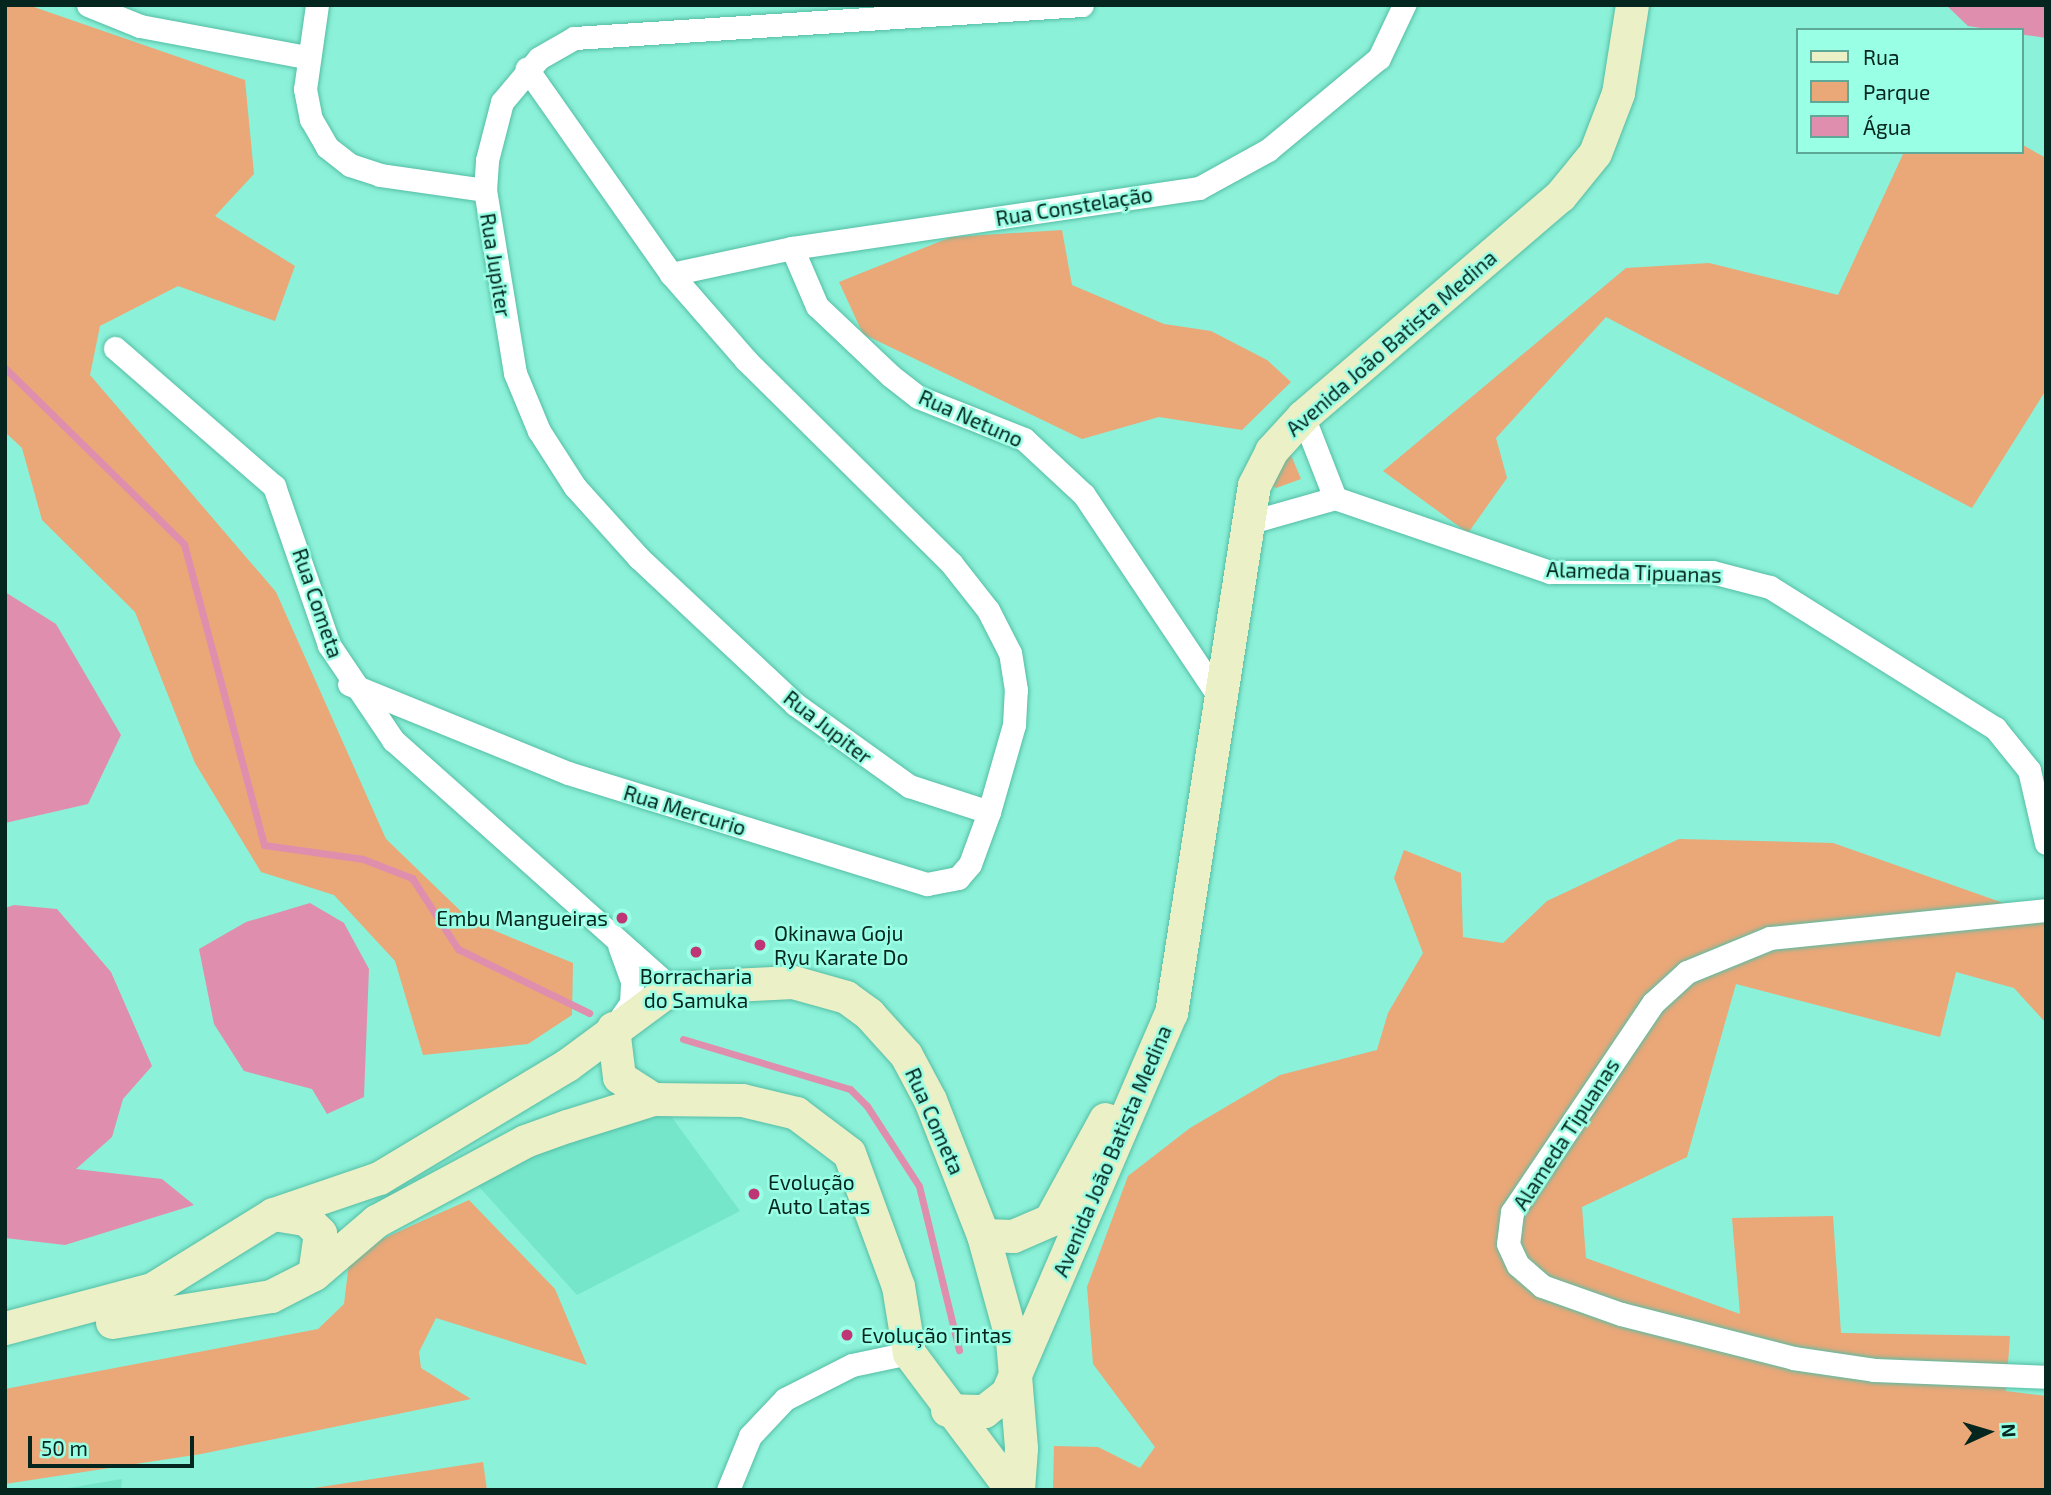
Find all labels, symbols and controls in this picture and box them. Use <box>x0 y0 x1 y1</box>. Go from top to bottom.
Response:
legend <box>1796 28 2023 154</box>
text: Rua <box>1863 44 1899 69</box>
text: Parque <box>1863 79 1930 104</box>
text: Água <box>1863 114 1911 139</box>
street label: Rua Constelação <box>994 181 1154 231</box>
street label: Rua Jupiter <box>475 211 517 319</box>
street label: Avenida João Batista Medina <box>1280 245 1502 441</box>
street label: Rua Netuno <box>915 384 1027 452</box>
street label: Rua Cometa <box>287 545 349 661</box>
street label: Alameda Tipuanas <box>1545 556 1723 588</box>
street label: Rua Jupiter <box>779 685 877 769</box>
street label: Rua Mercurio <box>621 779 749 841</box>
place label: Embu Mangueiras <box>436 905 608 931</box>
marker: Embu Mangueiras <box>614 910 630 926</box>
place label: Okinawa Goju Ryu Karate Do <box>774 920 908 970</box>
marker: Okinawa Goju Ryu Karate Do <box>752 937 768 953</box>
marker: Borracharia do Samuka <box>688 944 704 960</box>
place label: Borracharia do Samuka <box>640 963 752 1013</box>
street label: Avenida João Batista Medina <box>1047 1021 1177 1281</box>
street label: Alameda Tipuanas <box>1507 1053 1625 1215</box>
street label: Rua Cometa <box>900 1064 970 1178</box>
place label: Evolução Auto Latas <box>768 1169 870 1219</box>
marker: Evolução Auto Latas <box>746 1186 762 1202</box>
place label: Evolução Tintas <box>861 1322 1012 1348</box>
marker: Evolução Tintas <box>839 1327 855 1343</box>
north arrow <box>1953 1397 2023 1467</box>
scale bar <box>32 1422 198 1466</box>
text: N <box>1997 1423 2021 1438</box>
text: 50 m <box>41 1435 88 1460</box>

